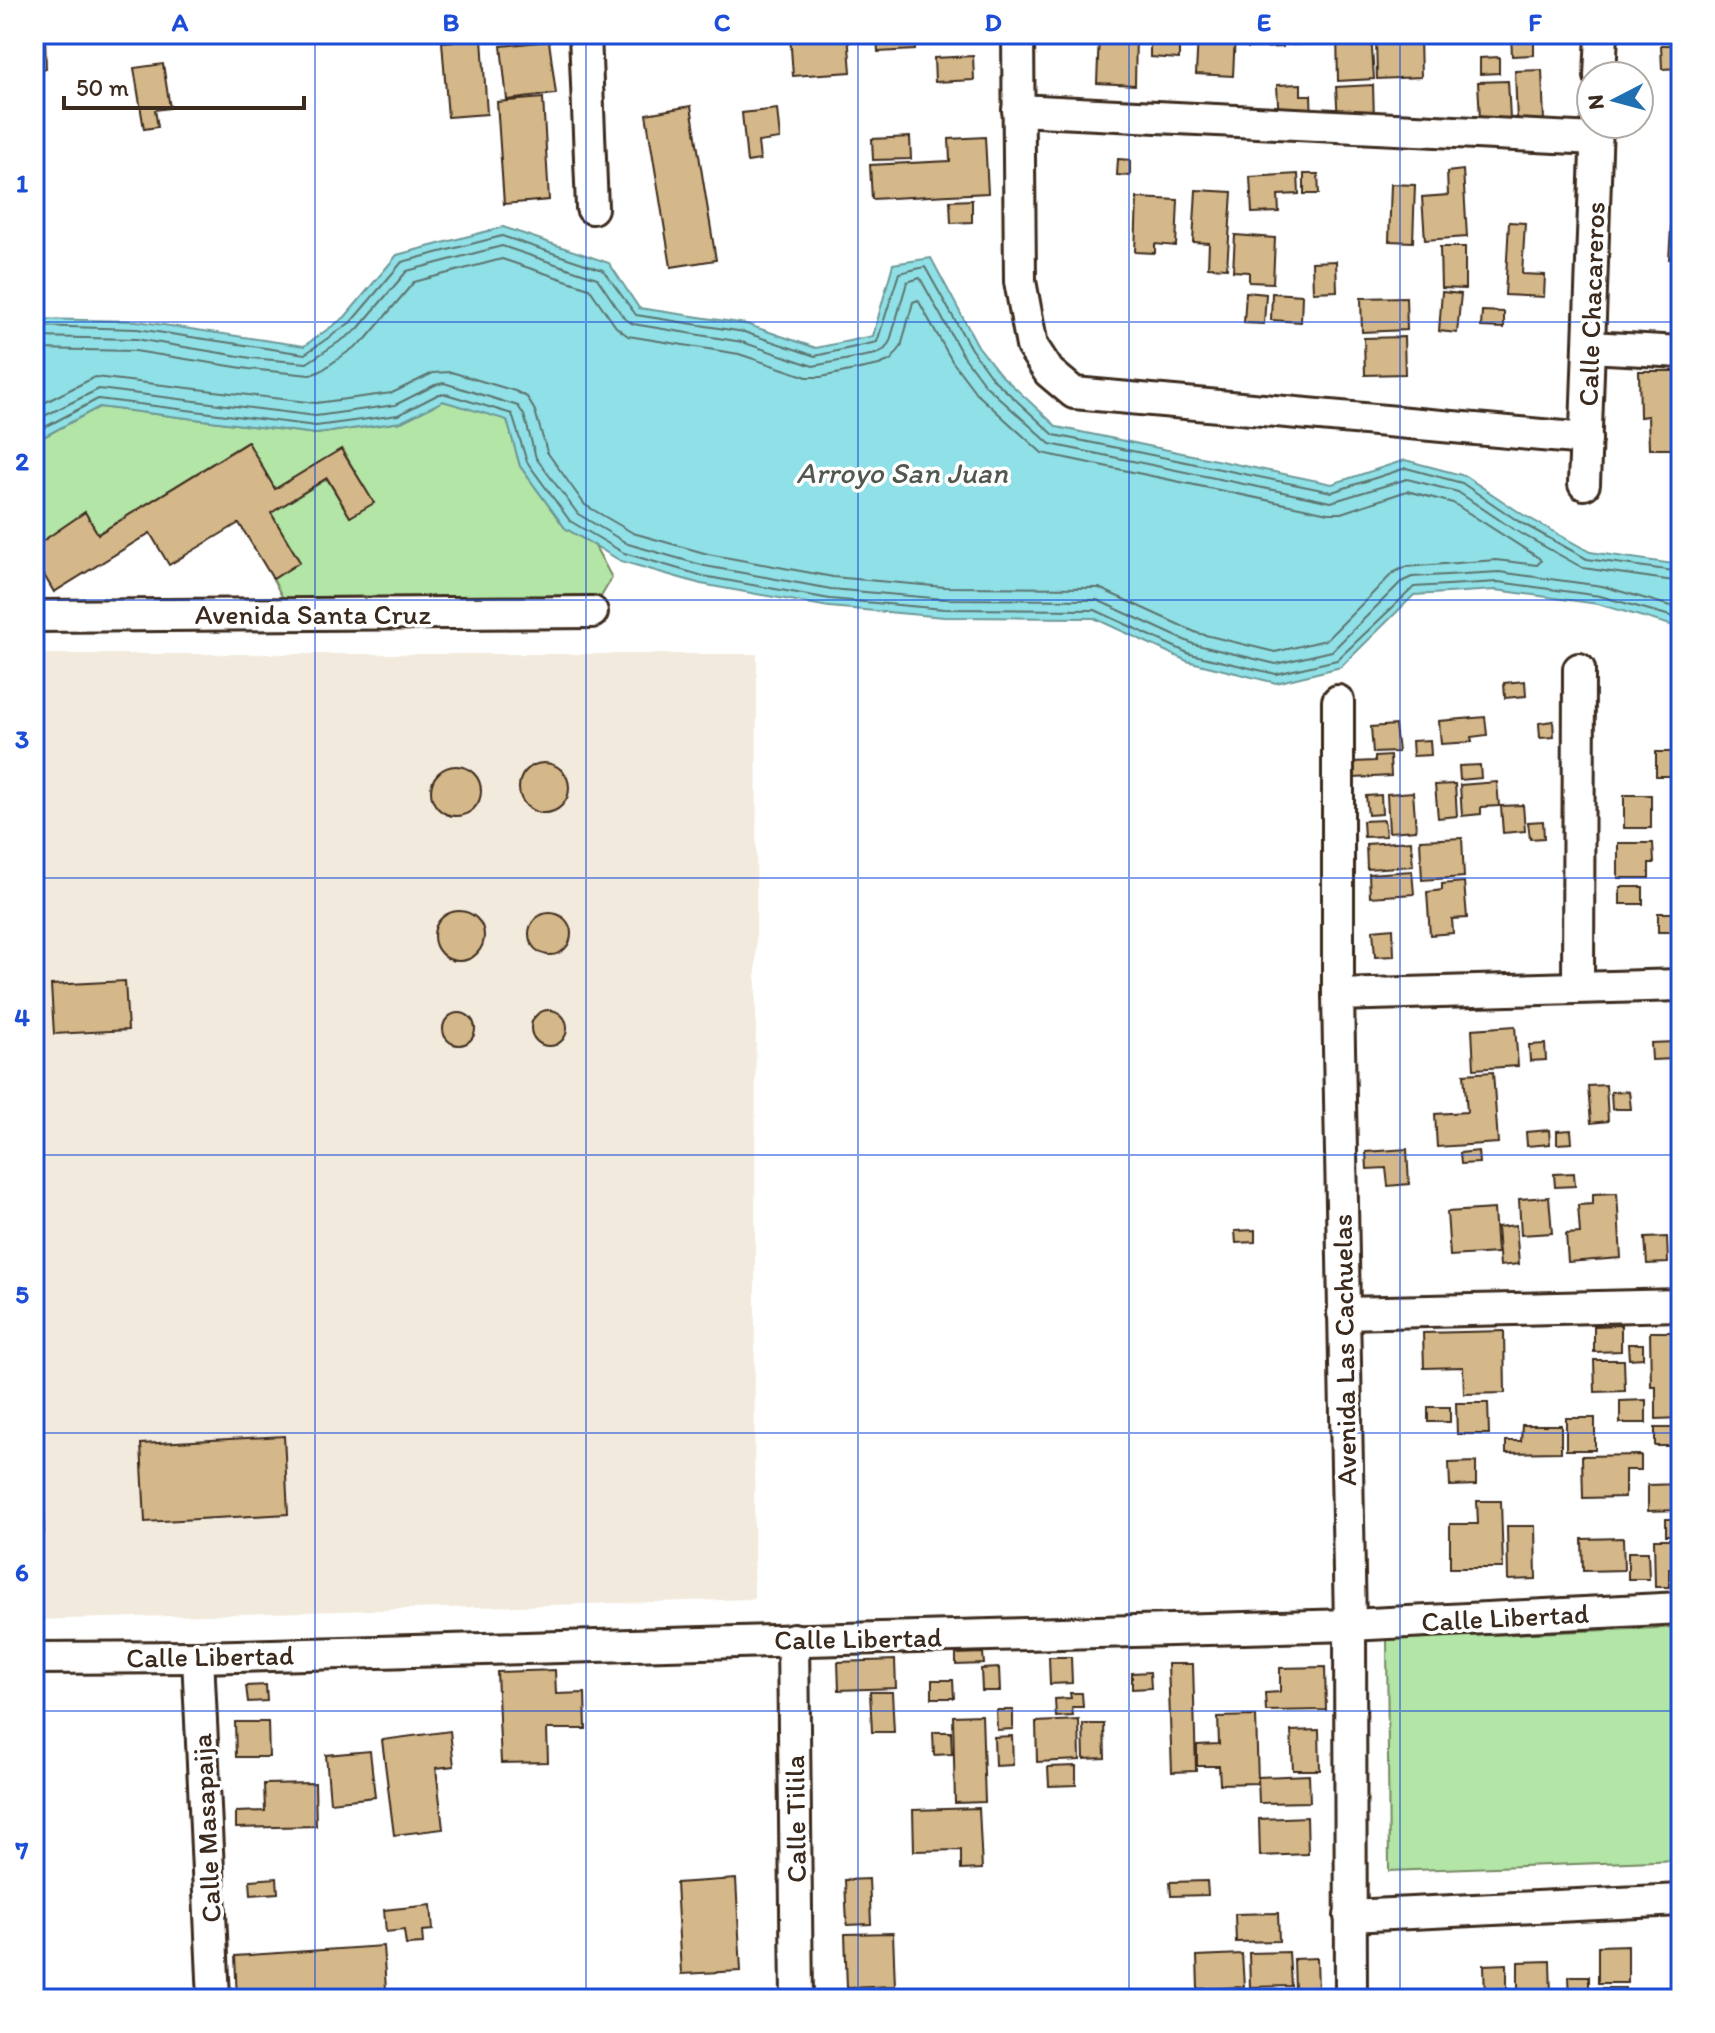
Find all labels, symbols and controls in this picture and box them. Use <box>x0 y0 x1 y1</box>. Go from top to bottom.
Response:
text: A <box>171 6 189 38</box>
text: B <box>443 6 460 38</box>
text: C <box>714 6 731 38</box>
text: D <box>984 6 1002 38</box>
text: E <box>1257 6 1271 38</box>
text: F <box>1528 6 1542 38</box>
scale bar <box>64 60 304 110</box>
north arrow <box>1575 60 1655 140</box>
text: 50 m <box>76 73 129 102</box>
text: N <box>1581 93 1610 111</box>
text: 1 <box>16 167 28 199</box>
street label: Calle Chacareros <box>1570 201 1612 407</box>
text: 2 <box>15 445 29 477</box>
water label: Arroyo San Juan <box>796 454 1008 491</box>
street label: Avenida Santa Cruz <box>195 597 431 631</box>
text: 3 <box>15 723 29 755</box>
text: 4 <box>14 1001 30 1033</box>
street label: Avenida Las Cachuelas <box>1325 1214 1363 1486</box>
text: 5 <box>15 1278 29 1310</box>
text: 6 <box>15 1556 29 1588</box>
street label: Calle Libertad <box>1420 1596 1590 1638</box>
street label: Calle Libertad <box>774 1620 942 1656</box>
street label: Calle Libertad <box>126 1638 294 1674</box>
street label: Calle Masapaija <box>184 1732 228 1924</box>
street label: Calle Tilila <box>777 1755 813 1883</box>
text: 7 <box>15 1834 29 1866</box>

